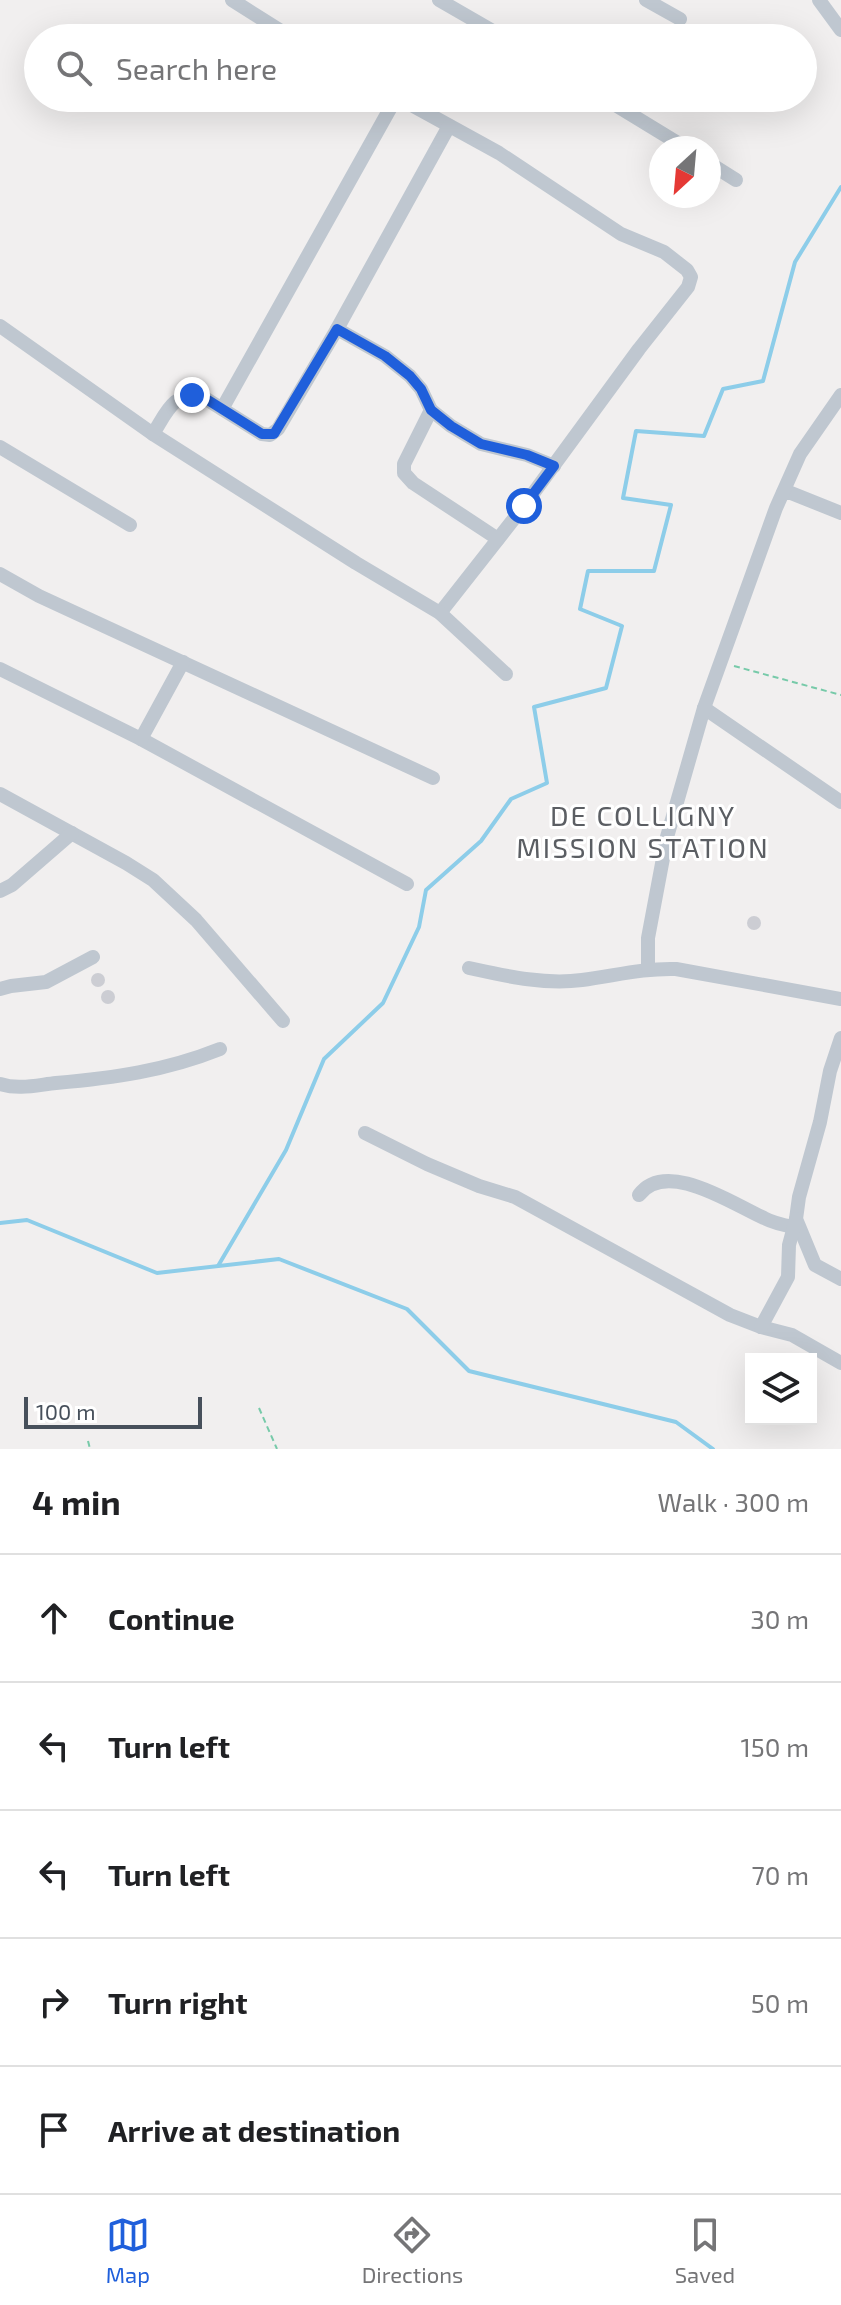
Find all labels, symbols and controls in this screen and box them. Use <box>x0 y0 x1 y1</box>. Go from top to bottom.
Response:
search box <box>24 24 817 112</box>
icon: search <box>52 46 96 90</box>
text: Search here <box>116 50 277 86</box>
north arrow <box>649 136 721 208</box>
route end <box>174 377 210 413</box>
route start <box>506 488 542 524</box>
district label: DE COLLIGNY MISSION STATION <box>516 798 770 864</box>
map controls <box>745 1353 817 1425</box>
button: layers <box>745 1353 817 1425</box>
scale bar <box>24 1393 202 1429</box>
text: 100 m <box>36 1398 95 1424</box>
text: 4 min <box>32 1481 121 1522</box>
text: Walk · 300 m <box>658 1486 809 1517</box>
icon: ahead <box>32 1596 76 1640</box>
text: Continue <box>108 1600 235 1636</box>
text: 30 m <box>750 1603 809 1634</box>
icon: left <box>32 1724 76 1768</box>
text: Turn left <box>108 1728 230 1764</box>
text: 150 m <box>740 1731 809 1762</box>
icon: left <box>32 1852 76 1896</box>
text: Turn left <box>108 1856 230 1892</box>
text: 70 m <box>751 1859 809 1890</box>
icon: right <box>32 1980 76 2024</box>
text: Turn right <box>108 1984 248 2020</box>
text: 50 m <box>751 1987 809 2018</box>
icon: arrive <box>32 2108 76 2152</box>
text: Arrive at destination <box>108 2112 400 2148</box>
tab: Map <box>106 2213 150 2287</box>
tab: Directions <box>362 2213 463 2287</box>
tab: Saved <box>675 2213 735 2287</box>

